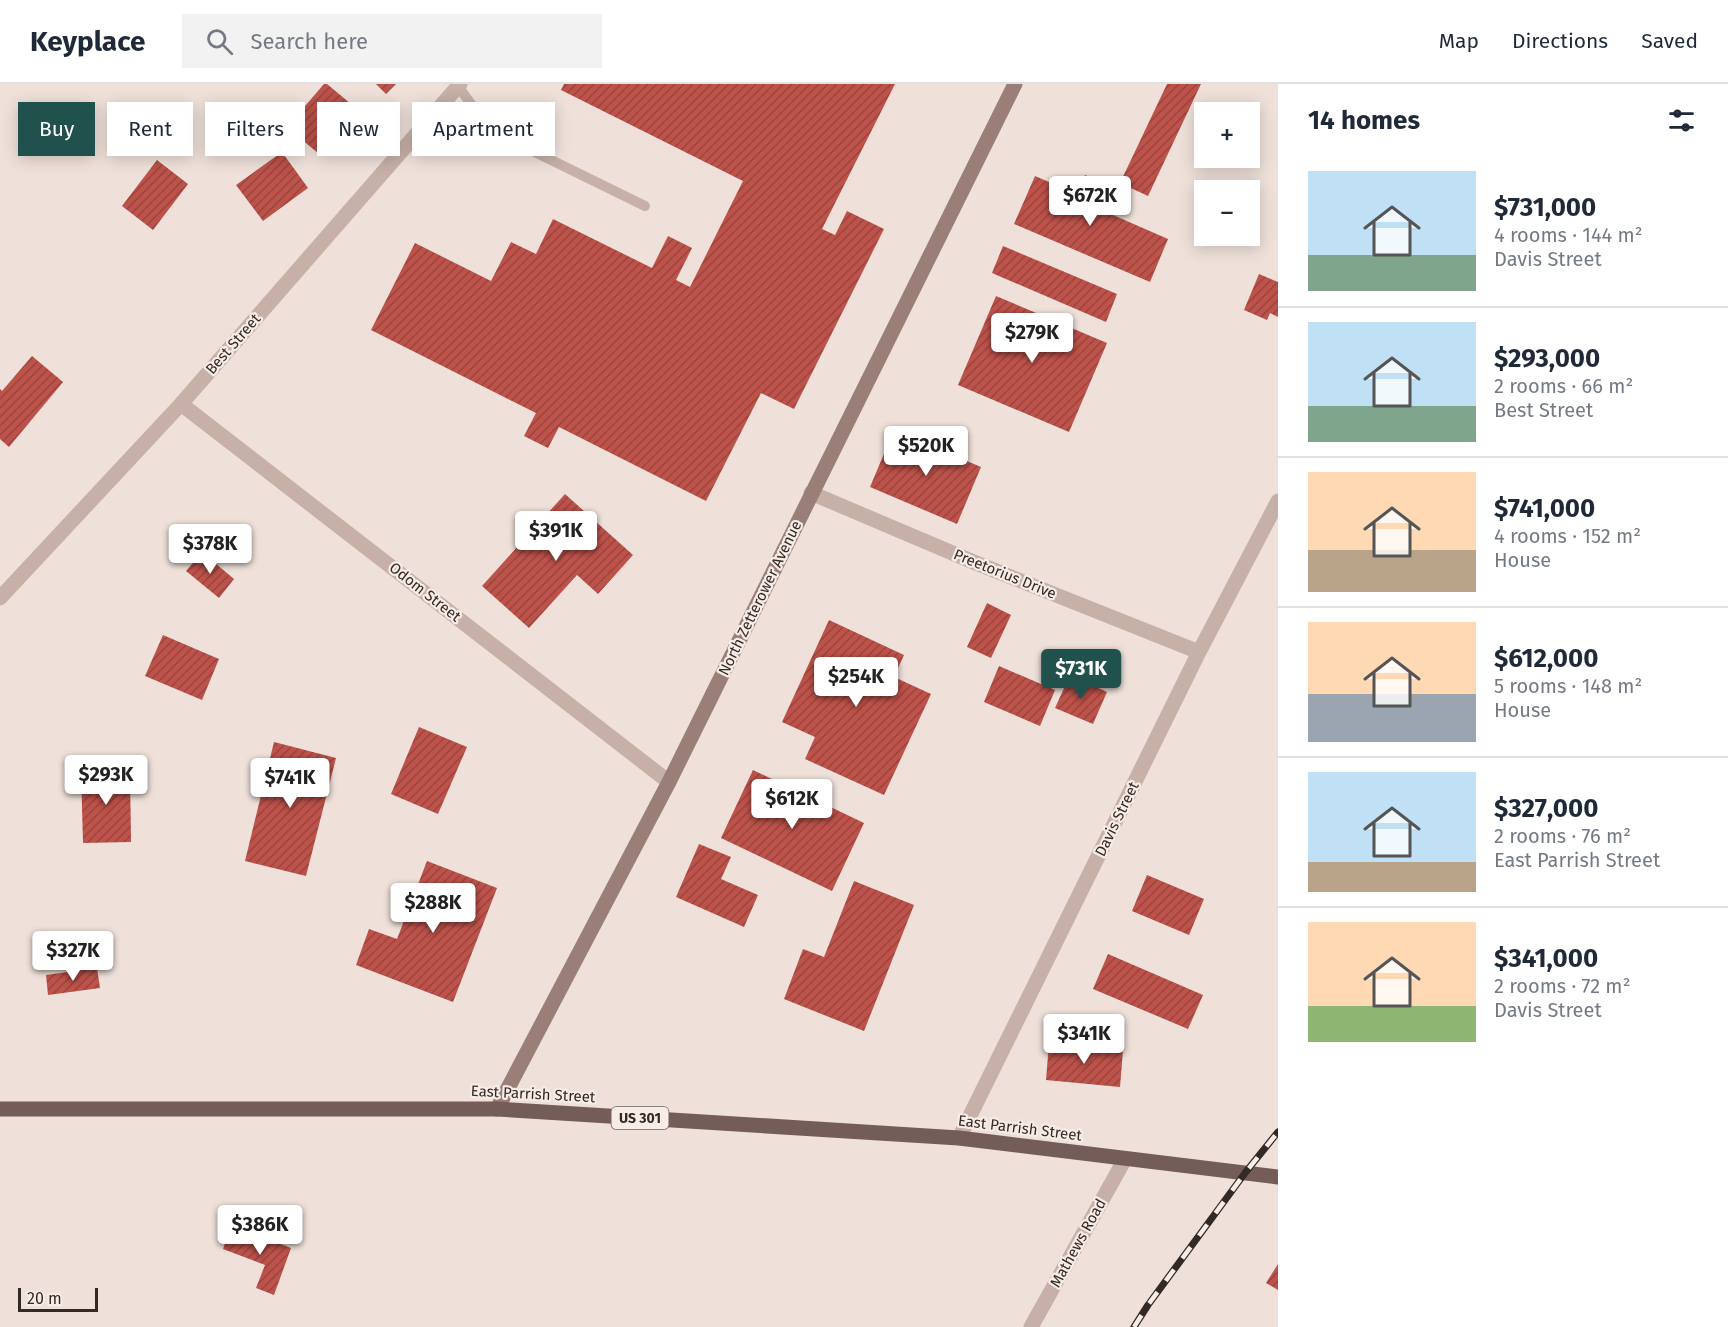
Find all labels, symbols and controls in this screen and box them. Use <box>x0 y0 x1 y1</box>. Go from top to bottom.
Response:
search box <box>182 14 602 68</box>
text: Keyplace <box>30 25 146 58</box>
icon: search <box>203 25 236 58</box>
text: Search here <box>251 28 368 55</box>
text: Map <box>1439 28 1479 54</box>
text: Directions <box>1512 28 1608 54</box>
text: Saved <box>1641 28 1698 54</box>
chip: Buy <box>18 102 95 156</box>
chip: Rent <box>107 102 193 156</box>
chip: Filters <box>205 102 305 156</box>
chip: New <box>317 102 400 156</box>
chip: Apartment <box>412 102 555 156</box>
map controls <box>1194 102 1260 246</box>
button: + <box>1194 102 1260 168</box>
icon: filters <box>1665 104 1698 137</box>
text: 14 homes <box>1308 105 1420 136</box>
pin: $672K <box>1048 176 1132 227</box>
button: − <box>1194 180 1260 246</box>
text: $672K <box>1063 183 1117 207</box>
text: $731,000 <box>1494 192 1596 223</box>
icon: home <box>1356 195 1428 267</box>
text: 4 rooms · 144 m² <box>1494 223 1643 247</box>
text: Davis Street <box>1494 247 1602 271</box>
street label: Best Street <box>202 310 265 378</box>
pin: $279K <box>990 313 1074 364</box>
text: $279K <box>1005 320 1059 344</box>
text: $293,000 <box>1494 343 1600 374</box>
icon: home <box>1356 346 1428 418</box>
text: 2 rooms · 66 m² <box>1494 374 1633 398</box>
text: Best Street <box>1494 398 1593 422</box>
pin: $520K <box>884 426 968 477</box>
text: $520K <box>898 433 954 457</box>
text: $741,000 <box>1494 493 1595 524</box>
icon: home <box>1356 496 1428 568</box>
pin: $391K <box>514 511 598 562</box>
text: $391K <box>529 518 583 542</box>
street label: North Zetterower Avenue <box>715 518 805 678</box>
pin: $378K <box>168 524 252 575</box>
text: 4 rooms · 152 m² <box>1494 524 1641 548</box>
text: $378K <box>183 531 237 555</box>
street label: Preetorius Drive <box>951 545 1059 603</box>
text: House <box>1494 548 1551 572</box>
street label: Odom Street <box>386 559 465 626</box>
text: $612,000 <box>1494 643 1599 674</box>
icon: home <box>1356 646 1428 718</box>
pin: $731K <box>1039 649 1123 700</box>
text: $731K <box>1055 656 1107 680</box>
pin: $254K <box>814 657 898 708</box>
text: $254K <box>828 664 884 688</box>
text: 5 rooms · 148 m² <box>1494 674 1642 698</box>
text: House <box>1494 698 1551 722</box>
pin: $293K <box>64 755 148 806</box>
pin: $741K <box>248 758 332 809</box>
text: $293K <box>79 762 133 786</box>
text: $741K <box>265 765 315 789</box>
street label: Davis Street <box>1091 778 1143 859</box>
pin: $612K <box>750 779 834 830</box>
text: $612K <box>765 786 819 810</box>
text: $327,000 <box>1494 793 1598 824</box>
icon: home <box>1356 796 1428 868</box>
text: 2 rooms · 76 m² <box>1494 824 1631 848</box>
text: East Parrish Street <box>1494 848 1660 872</box>
pin: $288K <box>391 883 475 934</box>
text: $288K <box>404 890 462 914</box>
pin: $327K <box>31 931 115 982</box>
text: $327K <box>46 938 100 962</box>
text: $341,000 <box>1494 943 1598 974</box>
icon: home <box>1356 946 1428 1018</box>
text: 2 rooms · 72 m² <box>1494 974 1630 998</box>
text: Davis Street <box>1494 998 1602 1022</box>
pin: $341K <box>1042 1014 1126 1065</box>
text: $341K <box>1057 1021 1111 1045</box>
street label: East Parrish Street <box>470 1082 596 1106</box>
road number: US 301 <box>612 1107 668 1129</box>
street label: East Parrish Street <box>957 1111 1083 1145</box>
street label: Mathews Road <box>1046 1196 1110 1290</box>
pin: $386K <box>218 1205 302 1256</box>
text: $386K <box>232 1212 288 1236</box>
scale bar <box>18 1285 98 1312</box>
text: 20 m <box>27 1289 62 1308</box>

